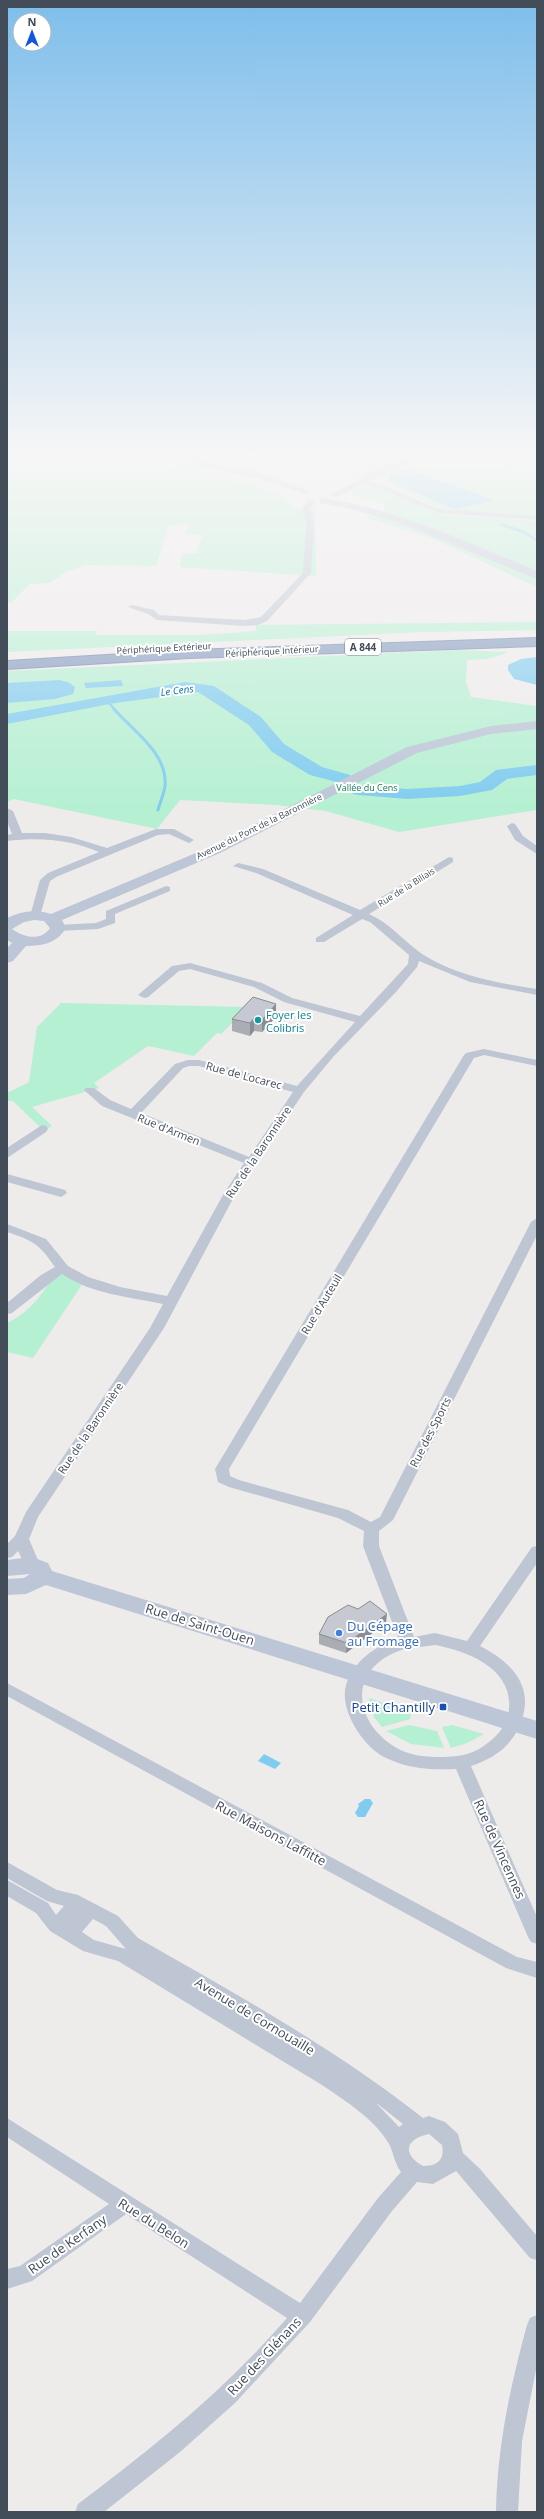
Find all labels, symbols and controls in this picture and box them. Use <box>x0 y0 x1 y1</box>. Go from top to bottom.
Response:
north arrow <box>12 12 52 52</box>
text: N <box>28 14 36 29</box>
street label: Périphérique Extérieur <box>116 639 212 657</box>
road number: A 844 <box>345 639 381 655</box>
street label: Périphérique Intérieur <box>225 642 319 660</box>
water label: Le Cens <box>160 681 195 699</box>
park label: Vallée du Cens <box>336 781 398 794</box>
street label: Avenue du Pont de la Baronnière <box>194 790 324 862</box>
street label: Rue de la Biliais <box>375 864 437 910</box>
place label: Foyer les Colibris <box>266 1007 312 1035</box>
marker: Foyer les Colibris <box>253 1015 263 1025</box>
street label: Rue de Locarec <box>204 1058 284 1092</box>
street label: Rue de la Baronnière <box>222 1103 294 1201</box>
street label: Rue d'Armen <box>135 1110 203 1148</box>
street label: Rue d'Auteuil <box>297 1271 345 1337</box>
street label: Rue de la Baronnière <box>54 1379 126 1477</box>
street label: Rue des Sports <box>406 1394 454 1470</box>
street label: Rue de Saint-Ouen <box>143 1599 257 1649</box>
place label: Du Cépage au Fromage <box>347 1617 419 1650</box>
marker: Du Cépage au Fromage <box>334 1628 344 1638</box>
place label: Petit Chantilly <box>352 1698 435 1716</box>
marker: Petit Chantilly <box>438 1702 448 1712</box>
street label: Rue Maisons Laffitte <box>212 1796 330 1870</box>
street label: Rue de Vincennes <box>470 1796 530 1902</box>
street label: Avenue de Cornouaille <box>192 1973 318 2059</box>
street label: Rue du Belon <box>115 2194 193 2252</box>
street label: Rue de Kerfany <box>24 2210 110 2278</box>
street label: Rue des Glénans <box>223 2313 305 2399</box>

